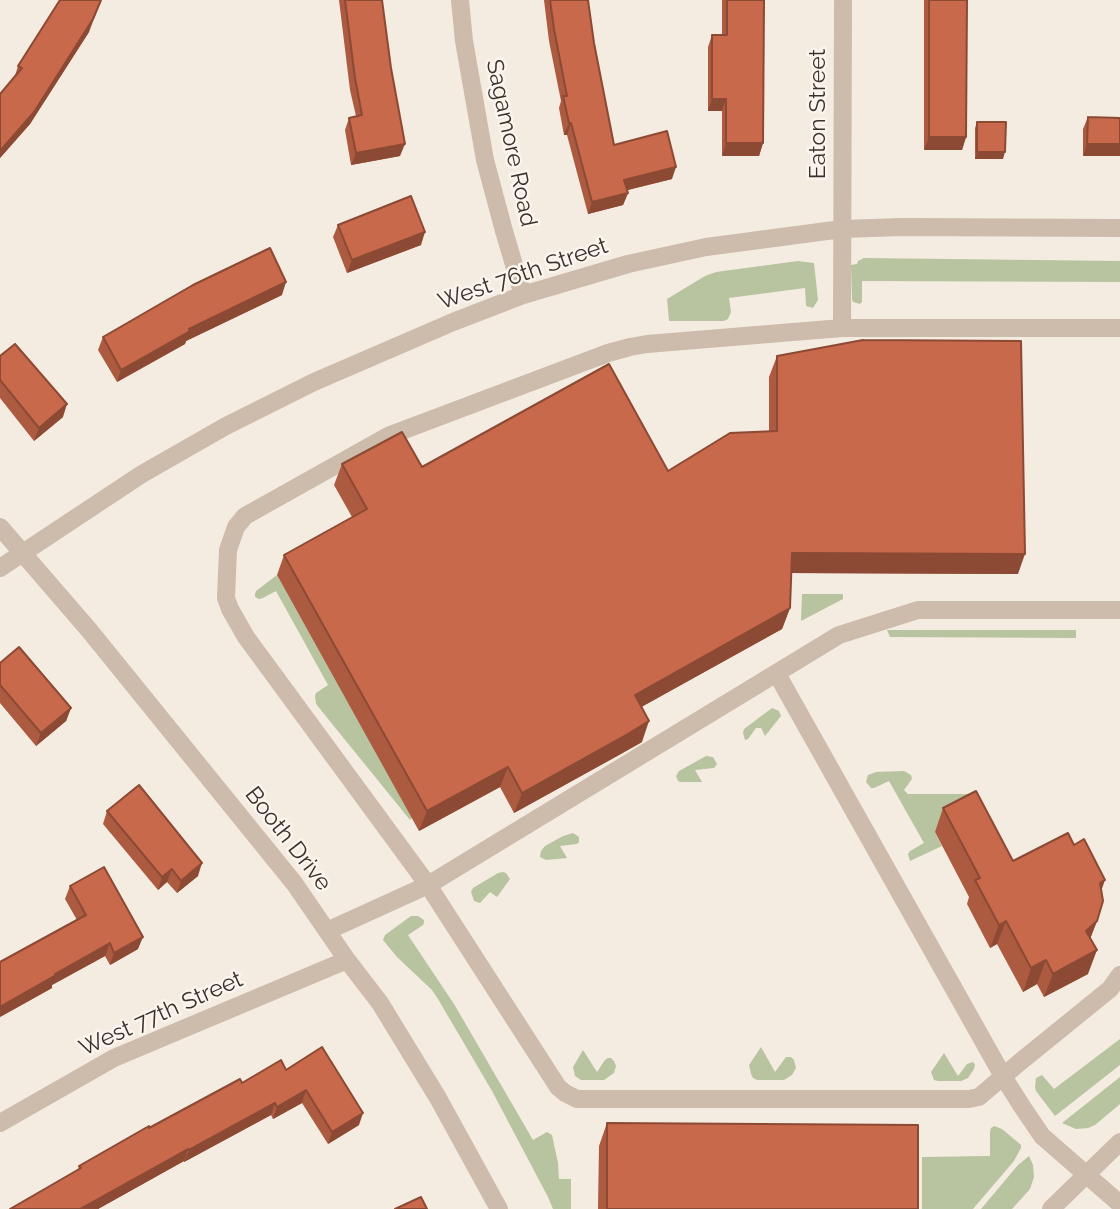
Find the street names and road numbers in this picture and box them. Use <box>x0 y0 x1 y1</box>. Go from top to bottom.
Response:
street label: Eaton Street <box>804 49 832 179</box>
street label: Sagamore Road <box>480 57 542 229</box>
street label: West 76th Street <box>435 232 611 316</box>
street label: Booth Drive <box>239 782 337 896</box>
street label: West 77th Street <box>75 966 247 1062</box>

